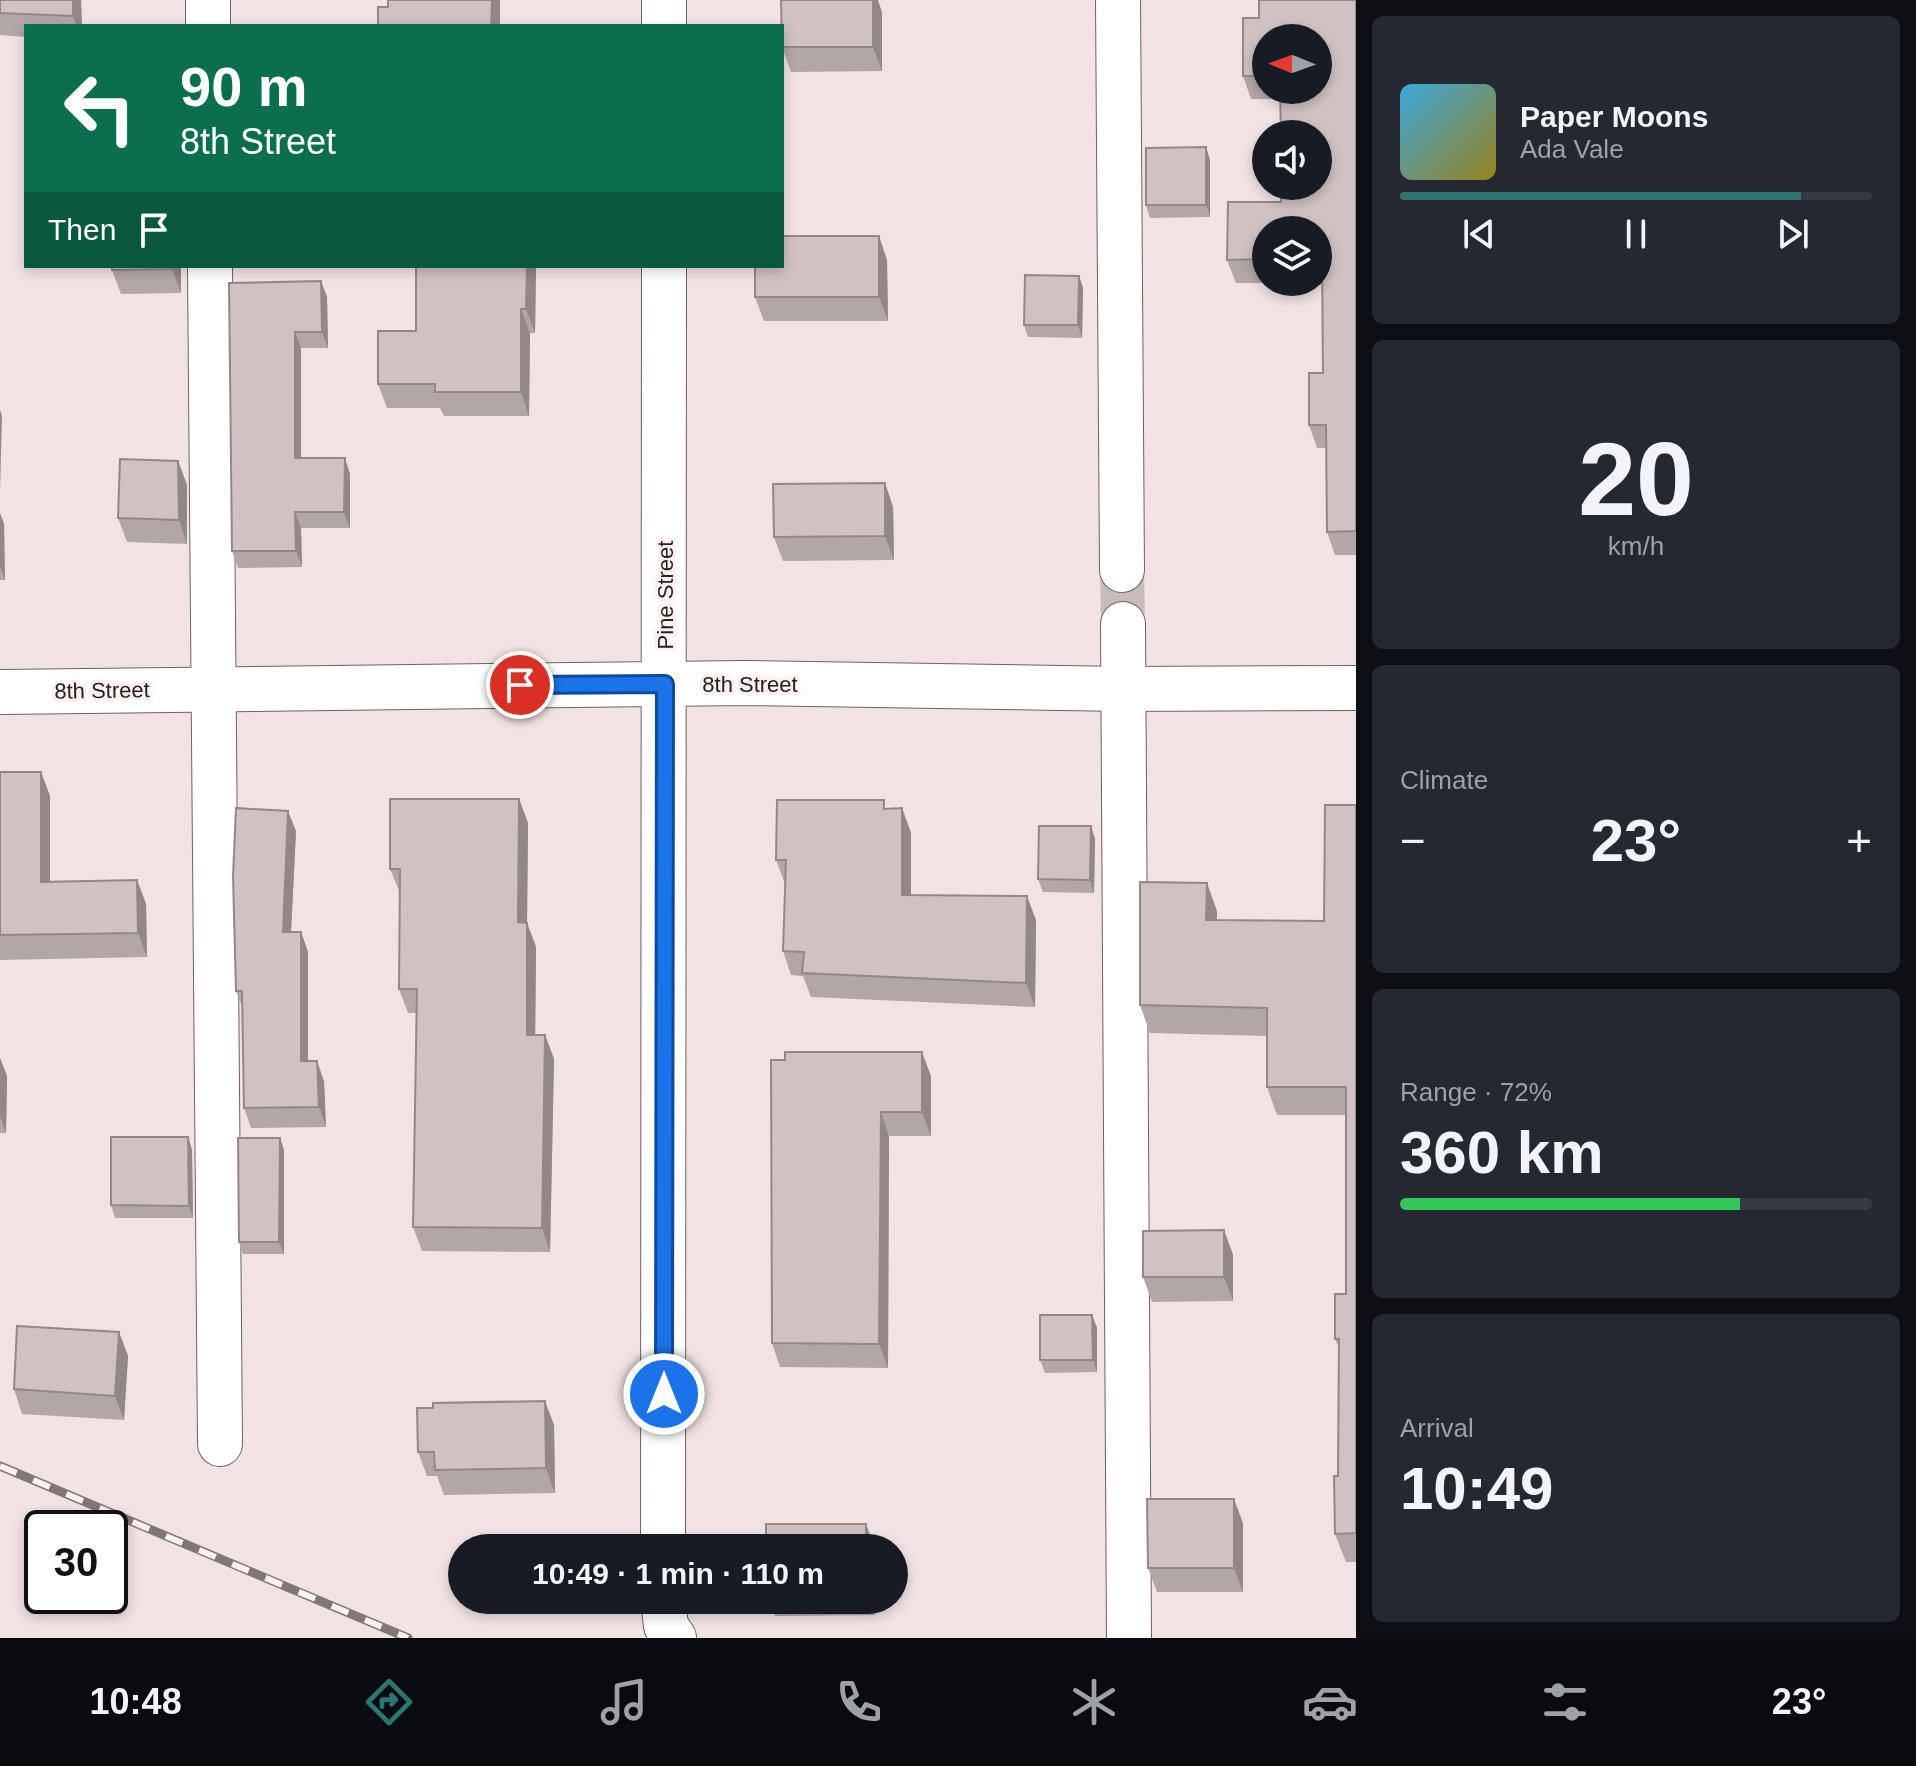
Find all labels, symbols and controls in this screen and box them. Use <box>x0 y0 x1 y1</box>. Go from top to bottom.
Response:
north arrow <box>1252 24 1332 104</box>
map controls <box>1252 24 1332 296</box>
text: 90 m <box>180 55 308 118</box>
icon: left <box>48 56 152 160</box>
text: Paper Moons <box>1520 100 1708 133</box>
button: sound <box>1252 120 1332 200</box>
text: 8th Street <box>180 121 336 162</box>
text: Ada Vale <box>1520 134 1624 164</box>
icon: arrive <box>132 208 176 252</box>
icon: previous <box>1457 212 1501 256</box>
icon: pause <box>1614 212 1658 256</box>
icon: next <box>1771 212 1815 256</box>
text: Then <box>48 213 116 246</box>
button: layers <box>1252 216 1332 296</box>
text: 20 <box>1578 421 1694 537</box>
text: km/h <box>1608 531 1664 561</box>
street label: Pine Street <box>653 541 678 649</box>
pin <box>486 651 554 719</box>
icon: arrive <box>498 663 542 707</box>
street label: 8th Street <box>702 672 798 697</box>
street label: 8th Street <box>54 677 150 704</box>
text: Climate <box>1400 765 1488 795</box>
text: 23° <box>1591 807 1681 874</box>
text: − <box>1400 816 1426 865</box>
text: + <box>1846 816 1872 865</box>
text: Range · 72% <box>1400 1077 1552 1107</box>
text: 360 km <box>1400 1119 1604 1186</box>
position arrow <box>622 1352 706 1436</box>
text: Arrival <box>1400 1413 1474 1443</box>
text: 10:49 <box>1400 1455 1553 1522</box>
speed limit sign: 30 <box>24 1510 128 1614</box>
text: 10:49 · 1 min · 110 m <box>532 1557 824 1590</box>
icon: directions <box>361 1674 417 1730</box>
icon: music <box>596 1674 652 1730</box>
icon: phone <box>831 1674 887 1730</box>
icon: climate <box>1066 1674 1122 1730</box>
icon: car <box>1302 1674 1358 1730</box>
icon: filters <box>1537 1674 1593 1730</box>
text: 10:48 <box>90 1681 182 1722</box>
text: 23° <box>1772 1681 1826 1722</box>

